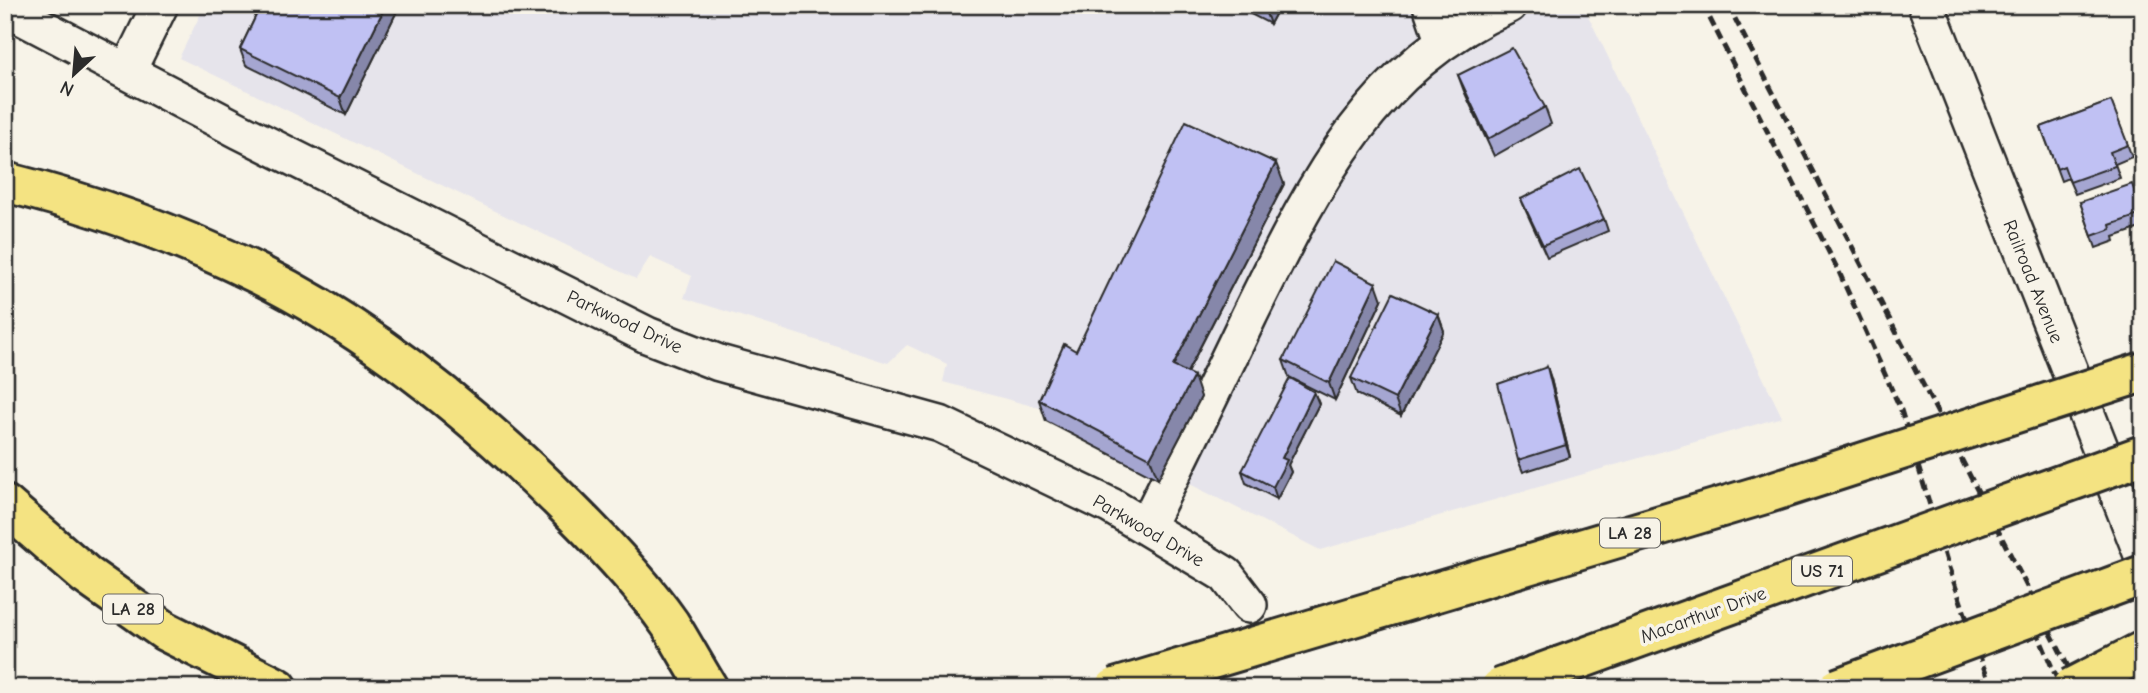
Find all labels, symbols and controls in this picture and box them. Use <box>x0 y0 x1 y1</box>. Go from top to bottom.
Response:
north arrow <box>38 38 108 108</box>
text: N <box>57 76 77 101</box>
street label: Railroad Avenue <box>1998 217 2068 346</box>
street label: Parkwood Drive <box>563 286 686 358</box>
street label: Parkwood Drive <box>1089 490 1208 572</box>
road number: LA 28 <box>1600 518 1660 548</box>
road number: US 71 <box>1792 556 1852 586</box>
street label: Macarthur Drive <box>1637 582 1769 648</box>
road number: LA 28 <box>103 594 163 624</box>

